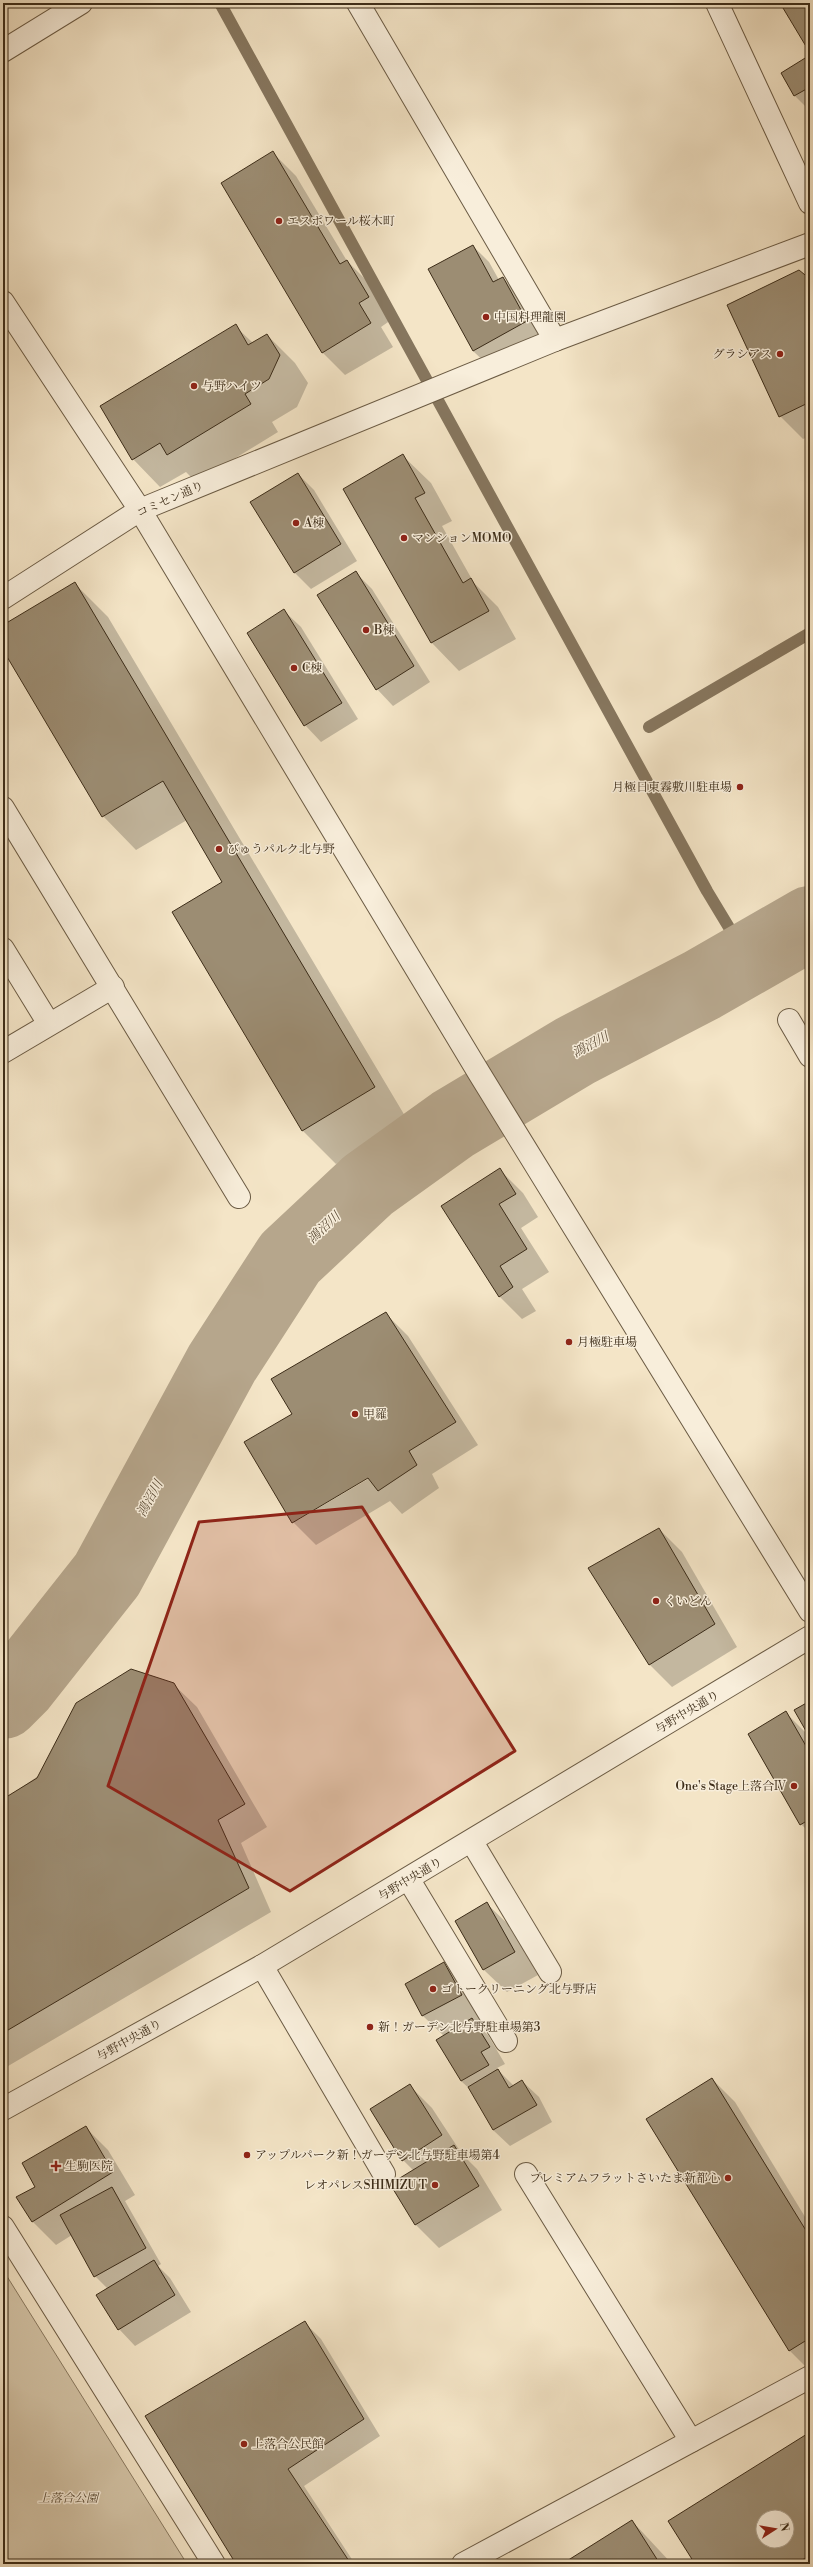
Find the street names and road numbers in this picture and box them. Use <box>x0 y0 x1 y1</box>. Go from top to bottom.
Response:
street label: コミセン通り <box>134 478 206 521</box>
street label: 与野中央通り <box>653 1687 722 1737</box>
street label: 与野中央通り <box>376 1854 445 1904</box>
street label: 与野中央通り <box>94 2016 164 2064</box>

